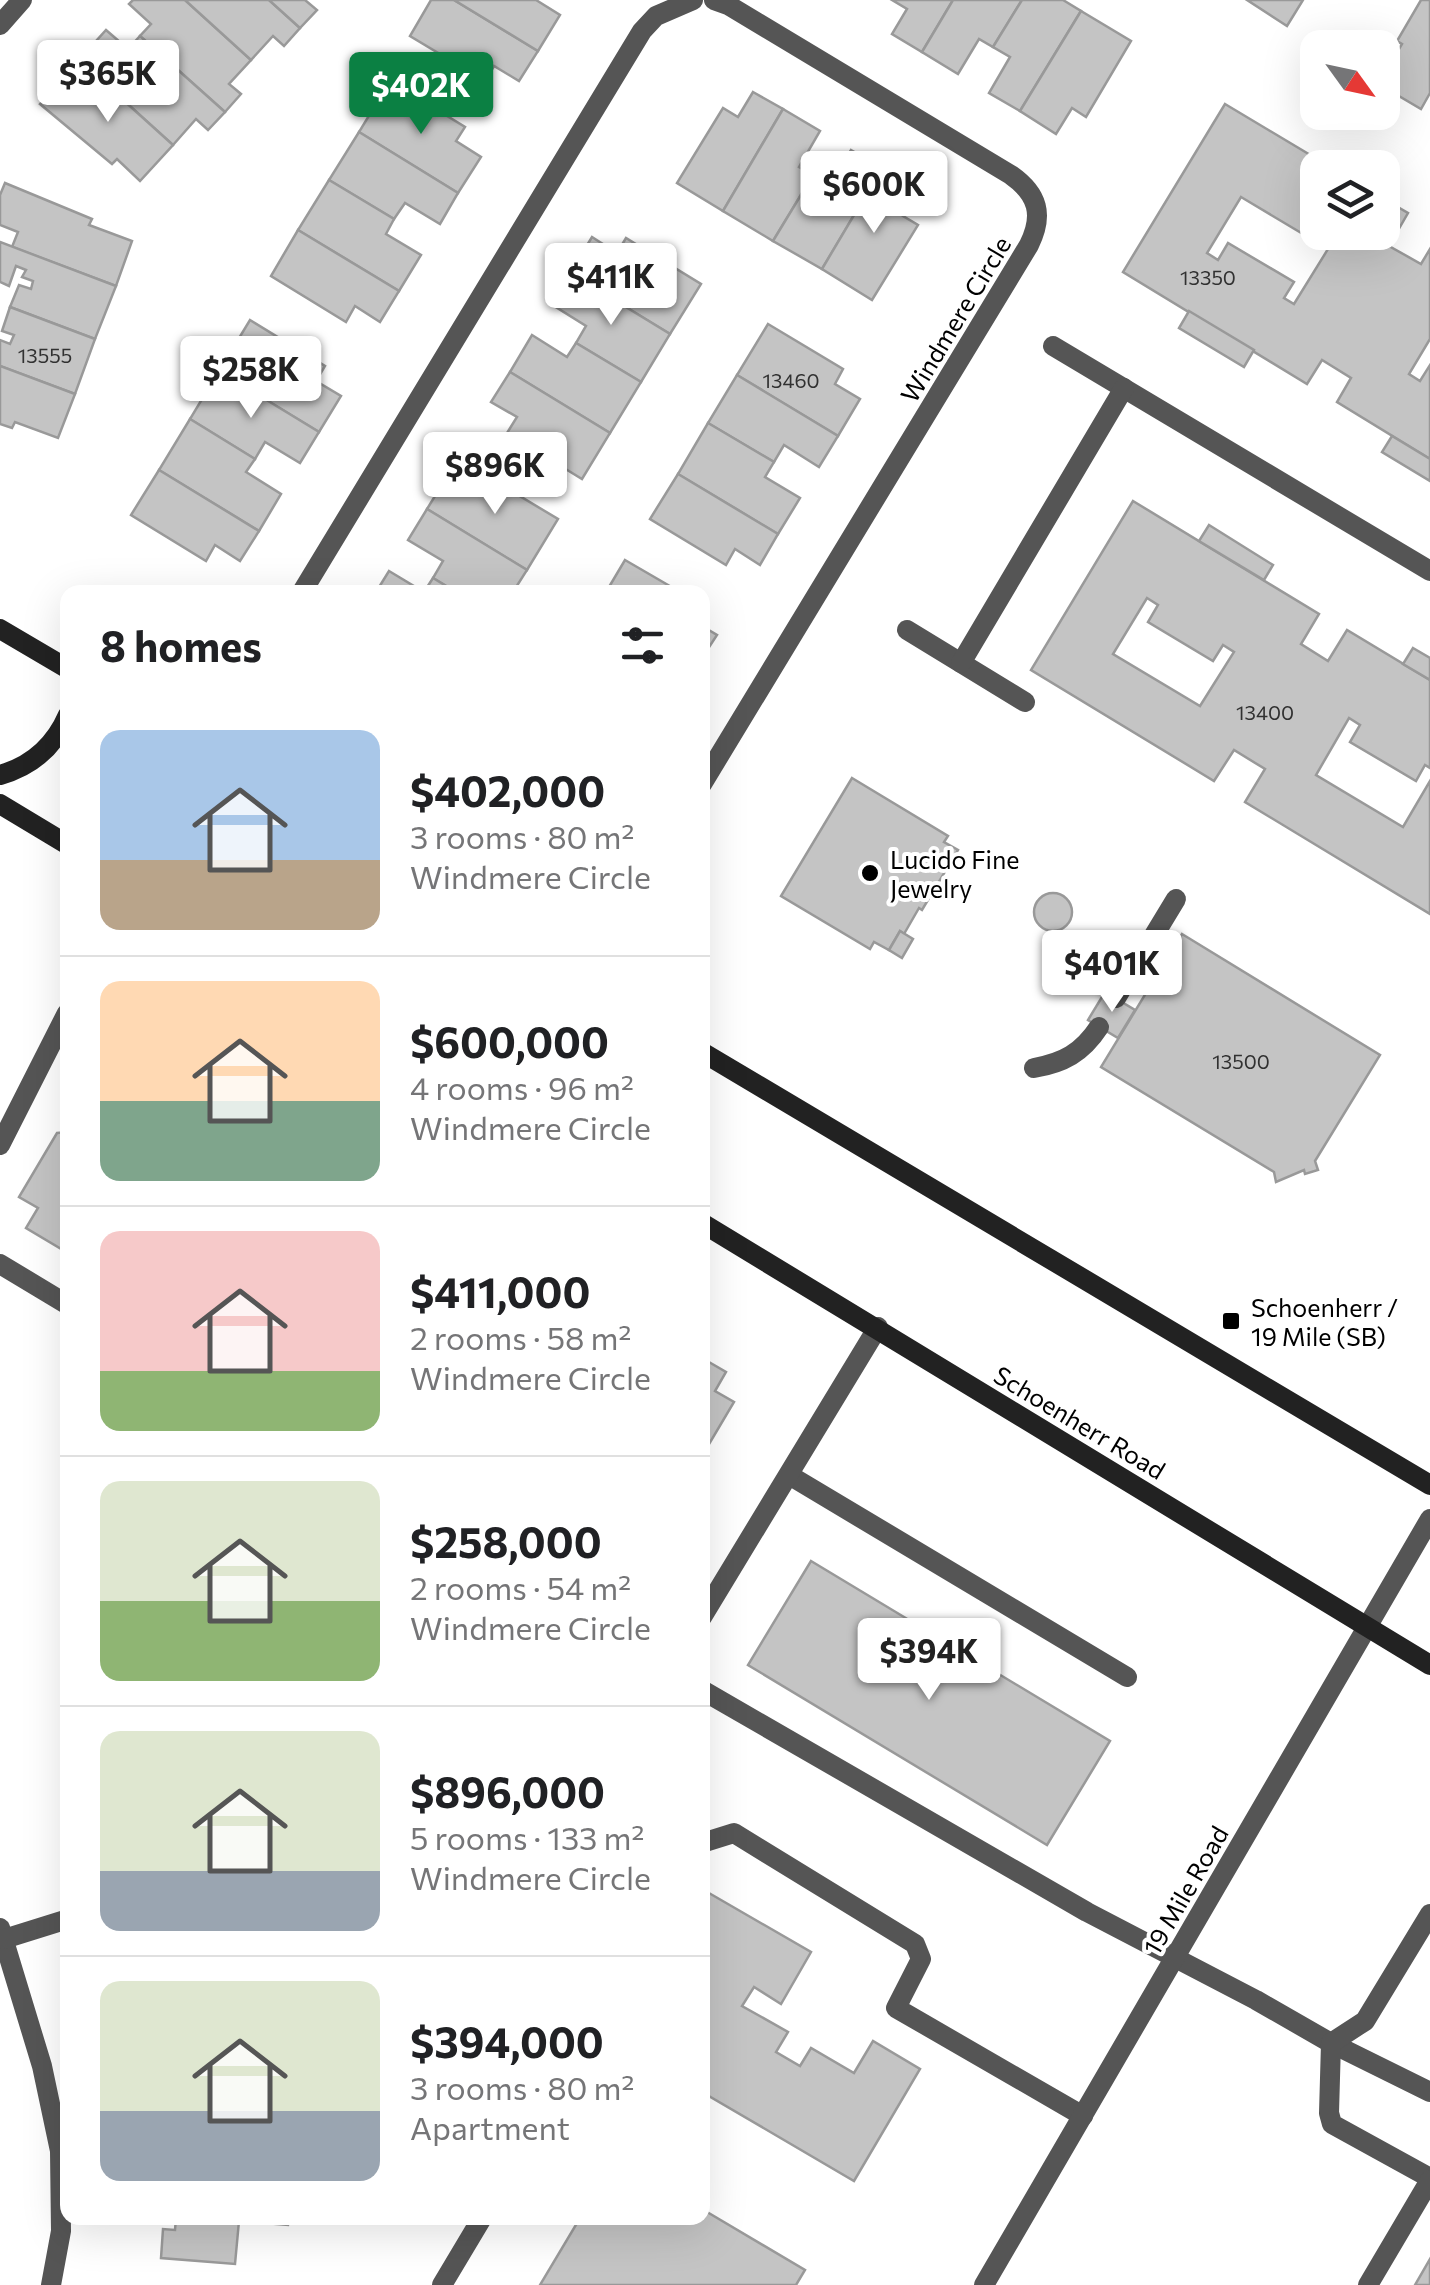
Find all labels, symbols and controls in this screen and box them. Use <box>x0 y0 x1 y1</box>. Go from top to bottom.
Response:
north arrow <box>1300 30 1400 130</box>
map controls <box>1300 30 1400 250</box>
pin: $365K <box>38 40 178 125</box>
text: $365K <box>59 52 157 92</box>
pin: $402K <box>351 52 491 137</box>
text: $402K <box>371 64 471 104</box>
button: layers <box>1300 150 1400 250</box>
pin: $600K <box>804 151 944 236</box>
text: $600K <box>822 163 926 203</box>
street label: Windmere Circle <box>894 231 1016 407</box>
pin: $411K <box>541 243 681 328</box>
text: $411K <box>567 255 655 295</box>
house number: 13350 <box>1180 265 1236 289</box>
pin: $258K <box>181 336 321 421</box>
house number: 13555 <box>18 343 72 367</box>
text: $258K <box>202 348 300 388</box>
house number: 13460 <box>762 368 820 392</box>
pin: $896K <box>425 432 565 517</box>
text: $896K <box>445 444 545 484</box>
icon: filters <box>615 618 670 673</box>
text: 8 homes <box>100 619 262 671</box>
house number: 13400 <box>1236 700 1294 724</box>
text: $402,000 <box>410 764 605 816</box>
icon: home <box>180 770 300 890</box>
text: 3 rooms · 80 m² <box>410 816 634 856</box>
place label: Lucido Fine Jewelry <box>890 844 1020 903</box>
text: Windmere Circle <box>410 856 651 896</box>
marker: Lucido Fine Jewelry <box>859 862 881 884</box>
pin: $401K <box>1042 930 1182 1015</box>
text: $401K <box>1064 942 1160 982</box>
text: $600,000 <box>410 1015 609 1067</box>
icon: home <box>180 1021 300 1141</box>
house number: 13500 <box>1212 1049 1270 1073</box>
text: 4 rooms · 96 m² <box>410 1067 634 1107</box>
text: Windmere Circle <box>410 1107 651 1147</box>
text: $411,000 <box>410 1265 590 1317</box>
icon: home <box>180 1271 300 1391</box>
place label: Schoenherr / 19 Mile (SB) <box>1251 1292 1398 1351</box>
marker: Schoenherr / 19 Mile (SB) <box>1220 1310 1242 1332</box>
text: 2 rooms · 58 m² <box>410 1317 631 1357</box>
text: Windmere Circle <box>410 1357 651 1397</box>
street label: Schoenherr Road <box>989 1359 1171 1485</box>
text: $258,000 <box>410 1515 602 1567</box>
icon: home <box>180 1521 300 1641</box>
text: 2 rooms · 54 m² <box>410 1567 631 1607</box>
text: Windmere Circle <box>410 1607 651 1647</box>
pin: $394K <box>859 1618 999 1703</box>
text: $394K <box>880 1630 978 1670</box>
text: $896,000 <box>410 1765 605 1817</box>
icon: home <box>180 1771 300 1891</box>
text: 5 rooms · 133 m² <box>410 1817 644 1857</box>
street label: 19 Mile Road <box>1136 1820 1234 1960</box>
text: Windmere Circle <box>410 1857 651 1897</box>
text: $394,000 <box>410 2015 604 2067</box>
icon: home <box>180 2021 300 2141</box>
text: 3 rooms · 80 m² <box>410 2067 634 2107</box>
text: Apartment <box>410 2107 570 2147</box>

